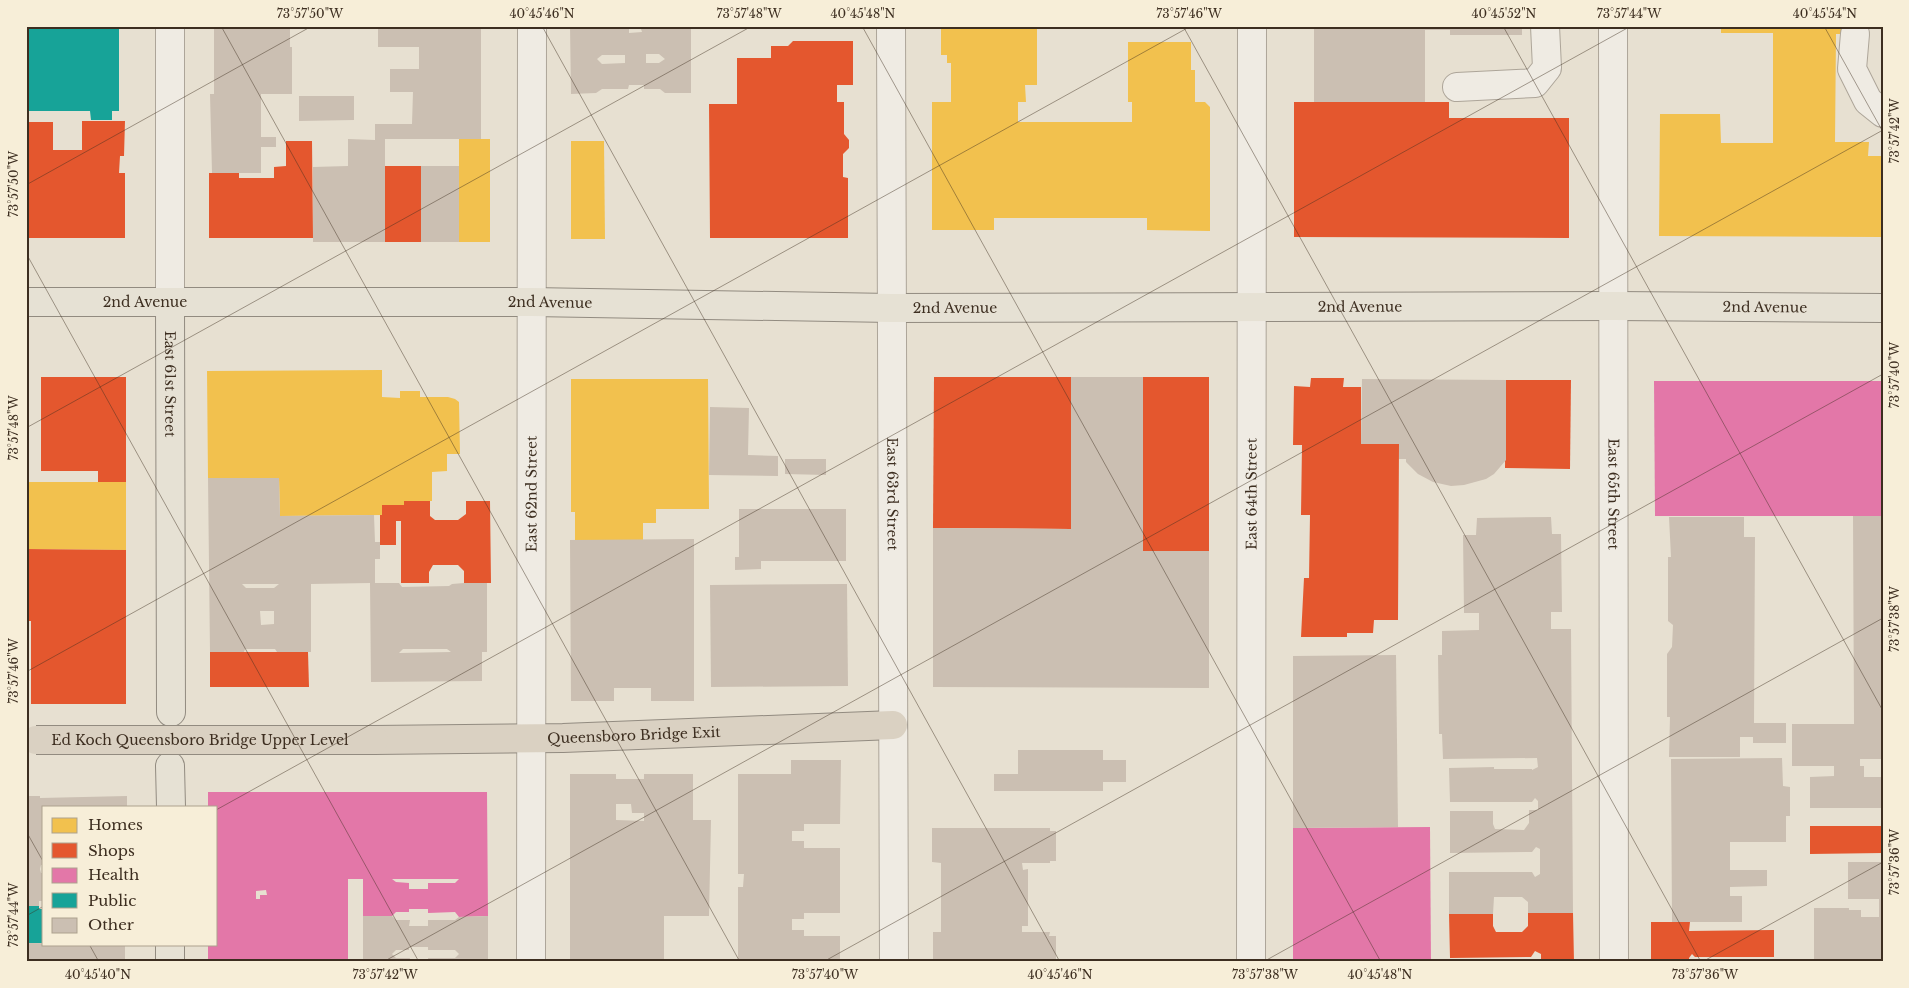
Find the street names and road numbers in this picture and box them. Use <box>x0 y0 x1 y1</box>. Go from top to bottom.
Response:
street label: 2nd Avenue <box>103 293 187 311</box>
street label: 2nd Avenue <box>508 293 592 312</box>
street label: 2nd Avenue <box>1318 298 1402 316</box>
street label: 2nd Avenue <box>1723 298 1807 316</box>
street label: 2nd Avenue <box>913 299 997 317</box>
street label: East 61st Street <box>161 331 179 438</box>
street label: East 62nd Street <box>522 435 541 552</box>
street label: East 63rd Street <box>883 437 902 551</box>
street label: East 64th Street <box>1242 437 1261 550</box>
street label: East 65th Street <box>1604 438 1623 551</box>
street label: Queensboro Bridge Exit <box>547 723 722 747</box>
street label: Ed Koch Queensboro Bridge Upper Level <box>51 731 349 749</box>

